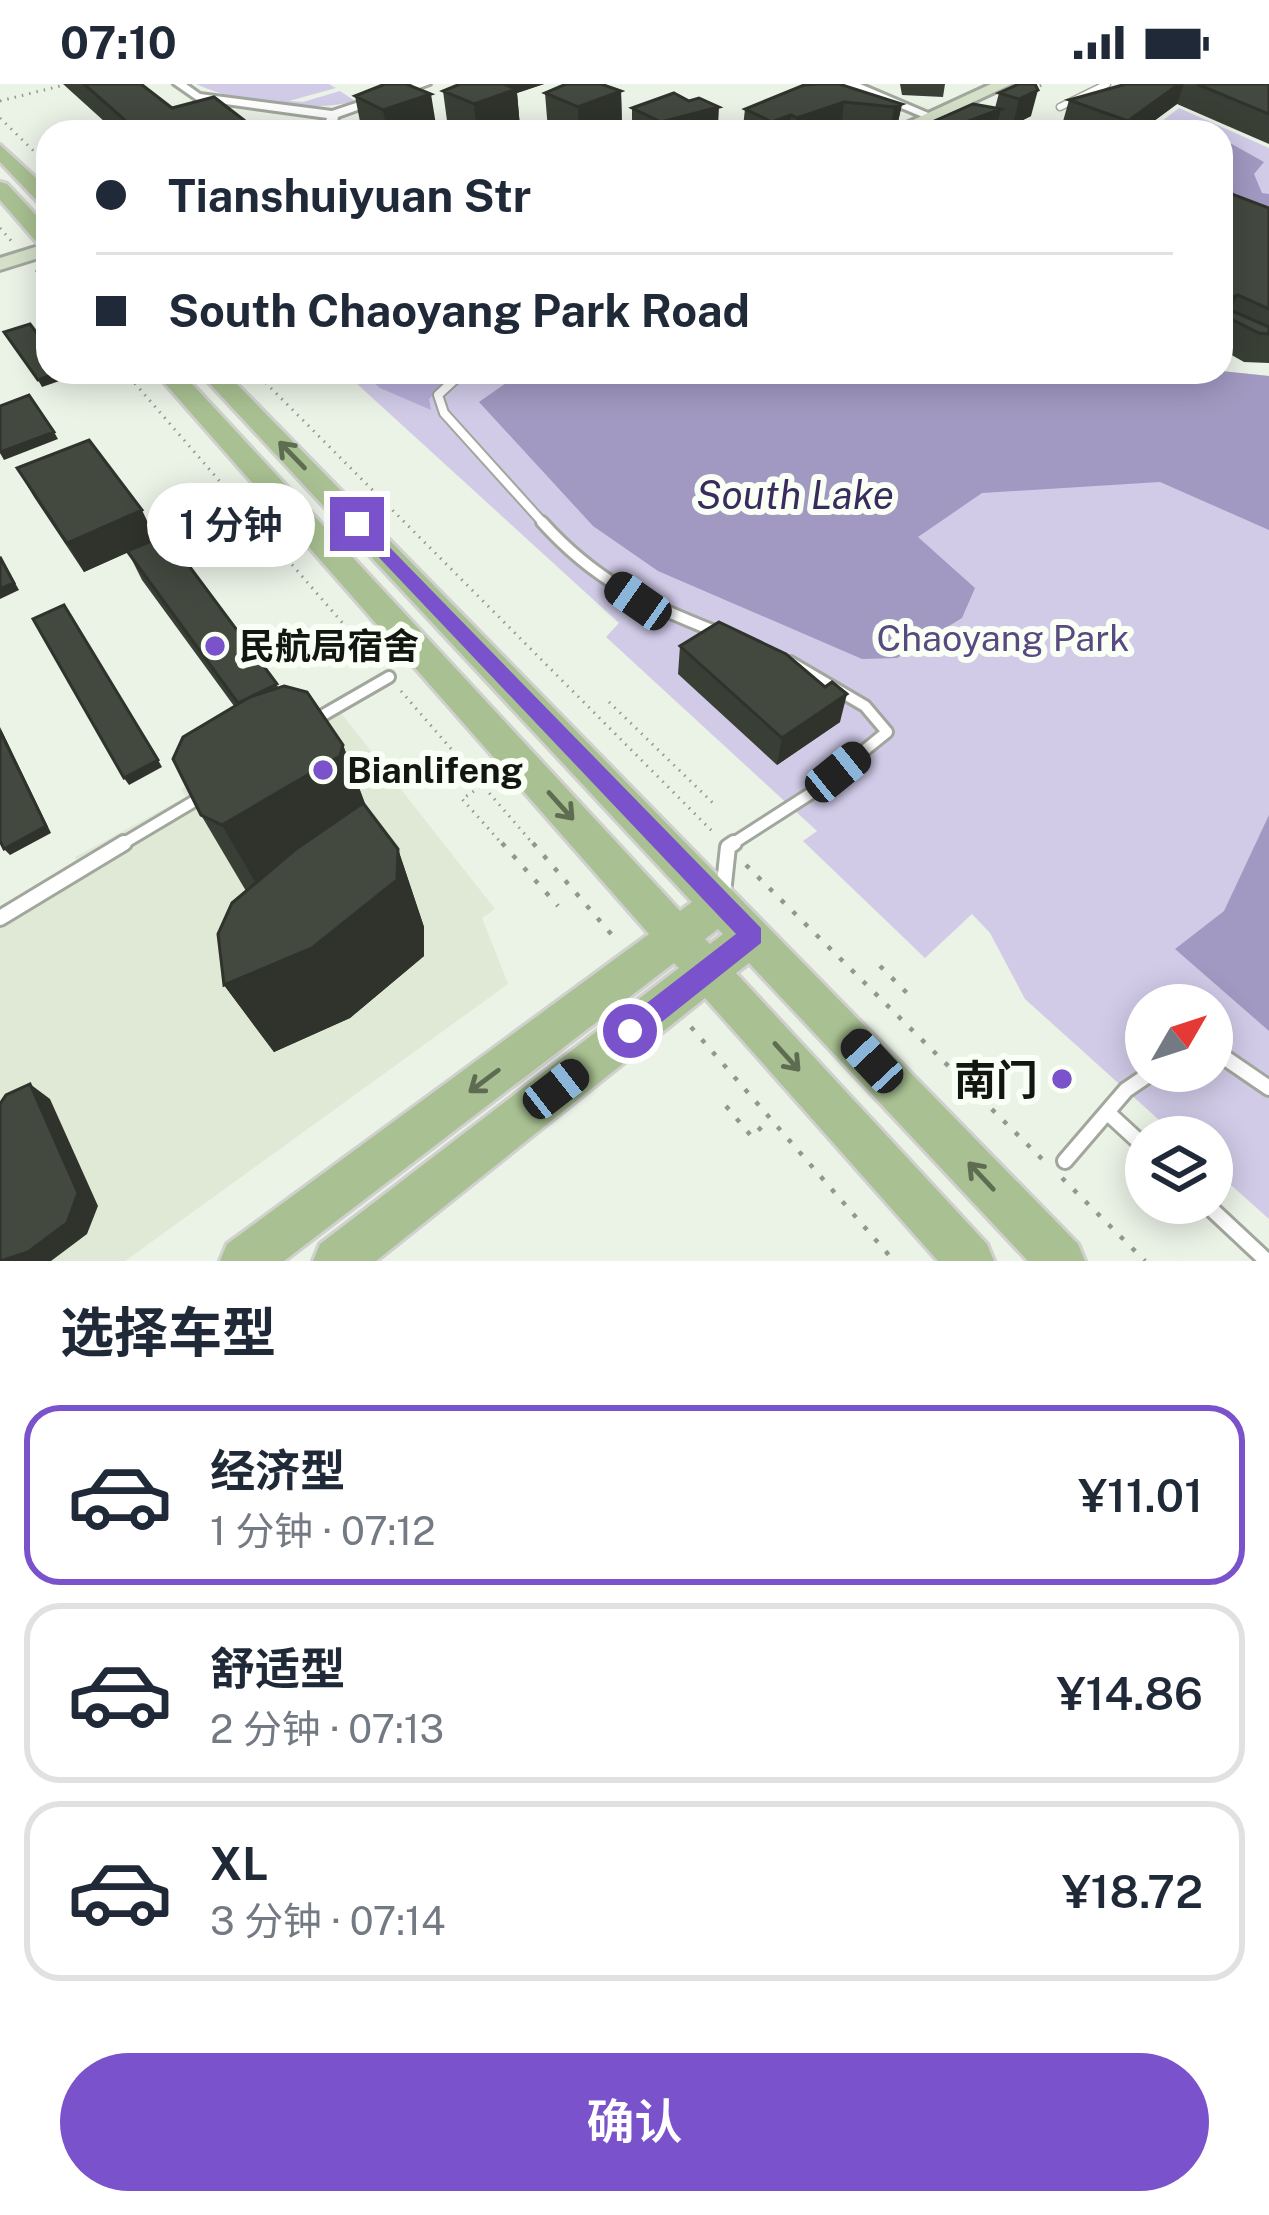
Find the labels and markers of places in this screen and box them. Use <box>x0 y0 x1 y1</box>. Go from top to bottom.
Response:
place label: 民航局宿舍 <box>239 625 419 667</box>
marker: 民航局宿舍 <box>202 633 228 659</box>
place label: Bianlifeng <box>347 749 523 791</box>
marker: Bianlifeng <box>310 757 336 783</box>
place label: 南门 <box>954 1055 1038 1104</box>
marker: 南门 <box>1049 1066 1075 1092</box>

